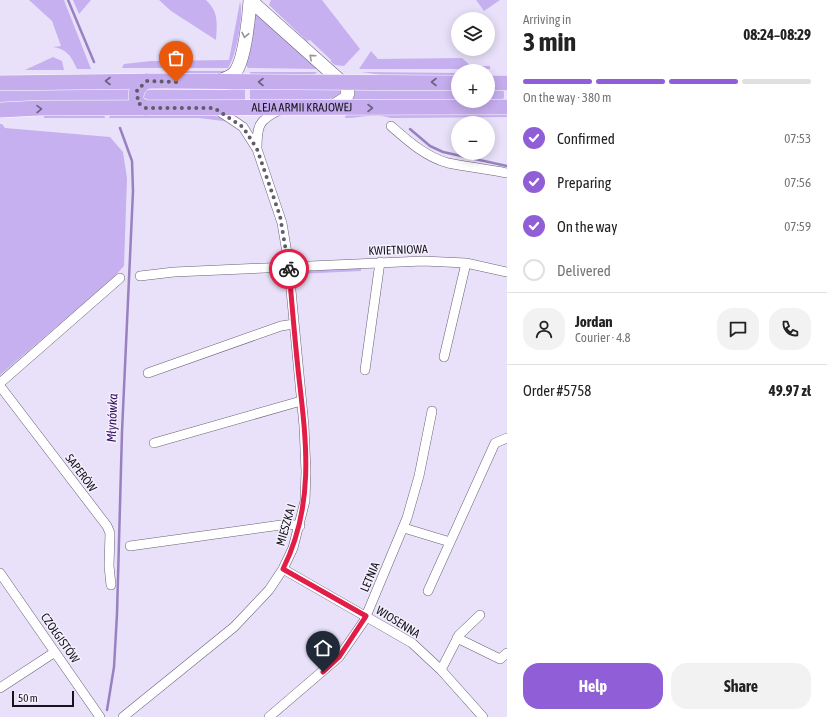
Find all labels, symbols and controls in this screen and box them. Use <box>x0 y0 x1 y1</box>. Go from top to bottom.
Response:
map controls <box>451 12 495 160</box>
button: layers <box>451 12 495 56</box>
text: Arriving in <box>523 12 571 27</box>
text: 08:24–08:29 <box>743 26 811 43</box>
text: 3 min <box>523 27 576 57</box>
one-way arrow <box>242 32 250 39</box>
pin <box>159 41 193 82</box>
icon: bag <box>165 47 187 69</box>
one-way arrow <box>310 54 317 61</box>
button: + <box>451 64 495 108</box>
one-way arrow <box>105 77 111 85</box>
one-way arrow <box>258 78 264 86</box>
one-way arrow <box>431 78 437 87</box>
text: On the way · 380 m <box>523 90 611 105</box>
street label: ALEJA ARMII KRAJOWEJ <box>251 100 352 115</box>
one-way arrow <box>36 104 42 113</box>
one-way arrow <box>367 104 373 112</box>
button: − <box>451 116 495 160</box>
icon: check <box>523 127 545 149</box>
text: Confirmed <box>557 130 615 147</box>
text: 07:53 <box>784 131 811 146</box>
icon: check <box>523 171 545 193</box>
text: Preparing <box>557 174 611 191</box>
text: 07:56 <box>784 175 811 190</box>
icon: check <box>523 215 545 237</box>
text: On the way <box>557 218 618 235</box>
text: 07:59 <box>784 219 811 234</box>
street label: KWIETNIOWA <box>368 242 428 258</box>
courier <box>269 249 309 289</box>
icon: bike <box>278 258 300 280</box>
text: Delivered <box>557 262 611 279</box>
button: person <box>523 308 565 350</box>
button: chat <box>717 308 759 350</box>
button: phone <box>769 308 811 350</box>
text: Jordan <box>575 313 613 330</box>
text: Courier · 4.8 <box>575 330 631 345</box>
text: Order #5758 <box>523 382 591 399</box>
text: 49.97 zł <box>769 382 811 399</box>
water label: Młynówka <box>104 393 120 443</box>
street label: SAPERÓW <box>62 451 100 495</box>
street label: MIESZKA I <box>273 502 299 548</box>
street label: LETNIA <box>357 560 383 594</box>
street label: WIOSENNA <box>374 603 423 641</box>
street label: CZOŁGISTÓW <box>38 611 82 666</box>
pin <box>306 631 340 672</box>
icon: home <box>312 637 334 659</box>
button: Help <box>523 663 663 709</box>
button: Share <box>671 663 811 709</box>
scale bar <box>12 689 74 708</box>
text: 50 m <box>18 692 38 704</box>

